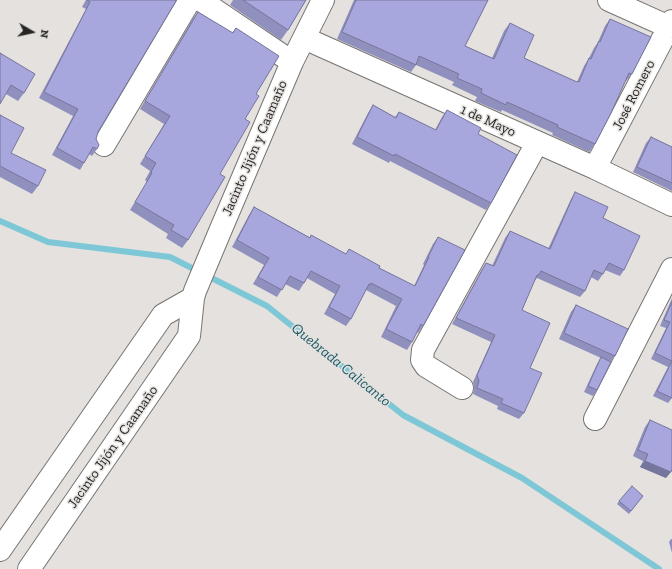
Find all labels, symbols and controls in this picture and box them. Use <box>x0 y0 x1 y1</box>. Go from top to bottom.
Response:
north arrow <box>12 12 52 52</box>
text: N <box>37 29 51 39</box>
street label: José Romero <box>609 57 659 133</box>
street label: Jacinto Jijón y Caamaño <box>219 78 291 218</box>
street label: 1 de Mayo <box>458 101 518 141</box>
water label: Quebrada Calicanto <box>288 319 394 411</box>
street label: Jacinto Jijón y Caamaño <box>64 383 162 511</box>

